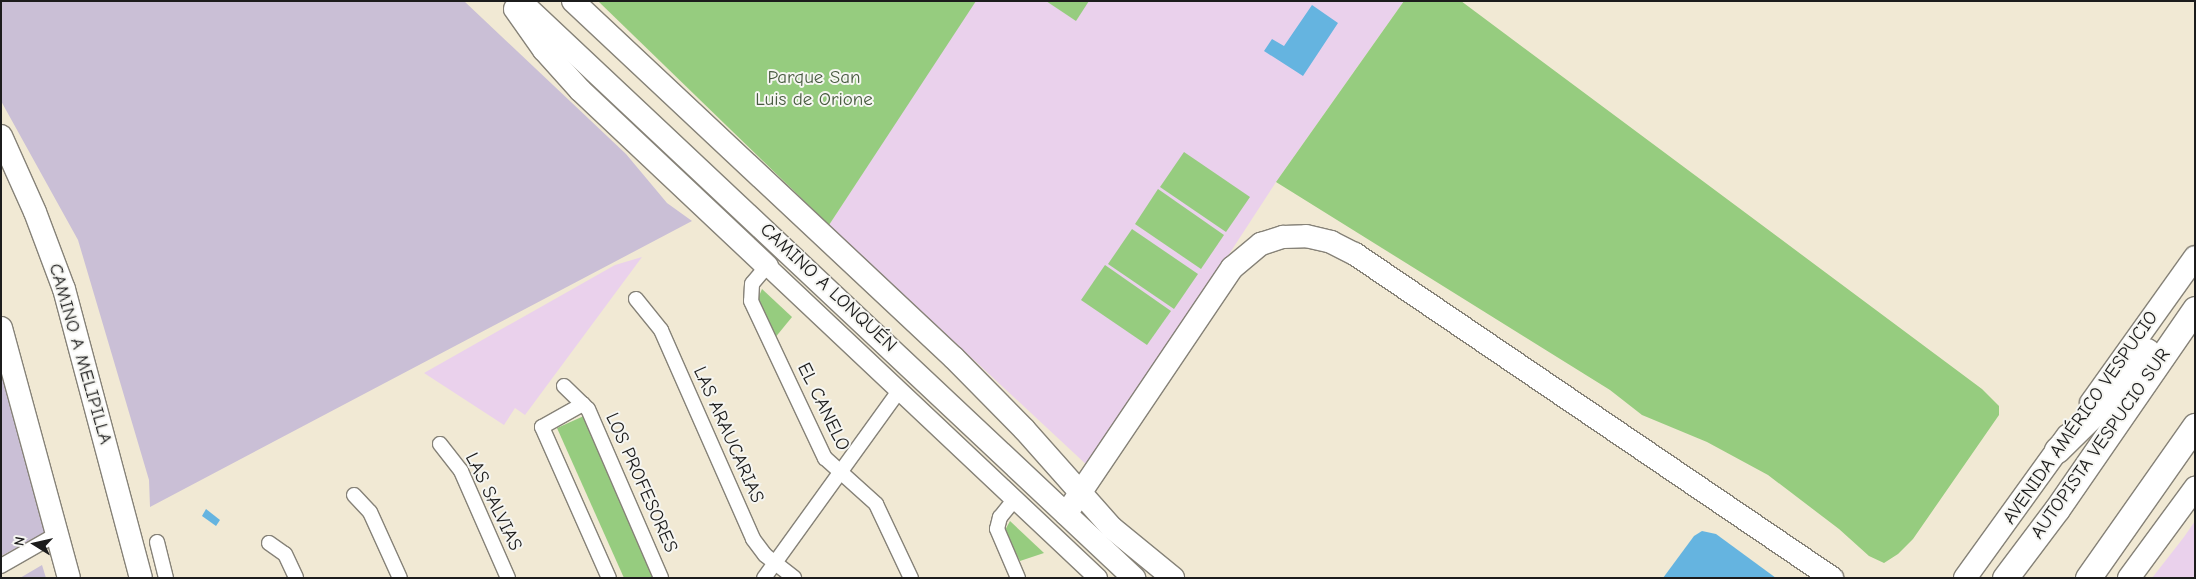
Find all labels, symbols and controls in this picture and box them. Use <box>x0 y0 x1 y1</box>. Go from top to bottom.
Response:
park label: Parque San Luis de Orione <box>755 67 873 111</box>
street label: CAMINO A LONQUÉN <box>755 219 901 357</box>
street label: CAMINO A MELIPILLA <box>43 261 117 447</box>
street label: AVENIDA AMÉRICO VESPUCIO <box>1999 307 2163 529</box>
street label: AUTOPISTA VESPUCIO SUR <box>2026 344 2176 544</box>
street label: EL CANELO <box>792 359 854 455</box>
street label: LAS ARAUCARIAS <box>688 363 768 507</box>
street label: LOS PROFESORES <box>600 410 682 556</box>
street label: LAS SALVIAS <box>459 449 527 555</box>
north arrow <box>10 519 60 569</box>
text: N <box>11 535 29 547</box>

